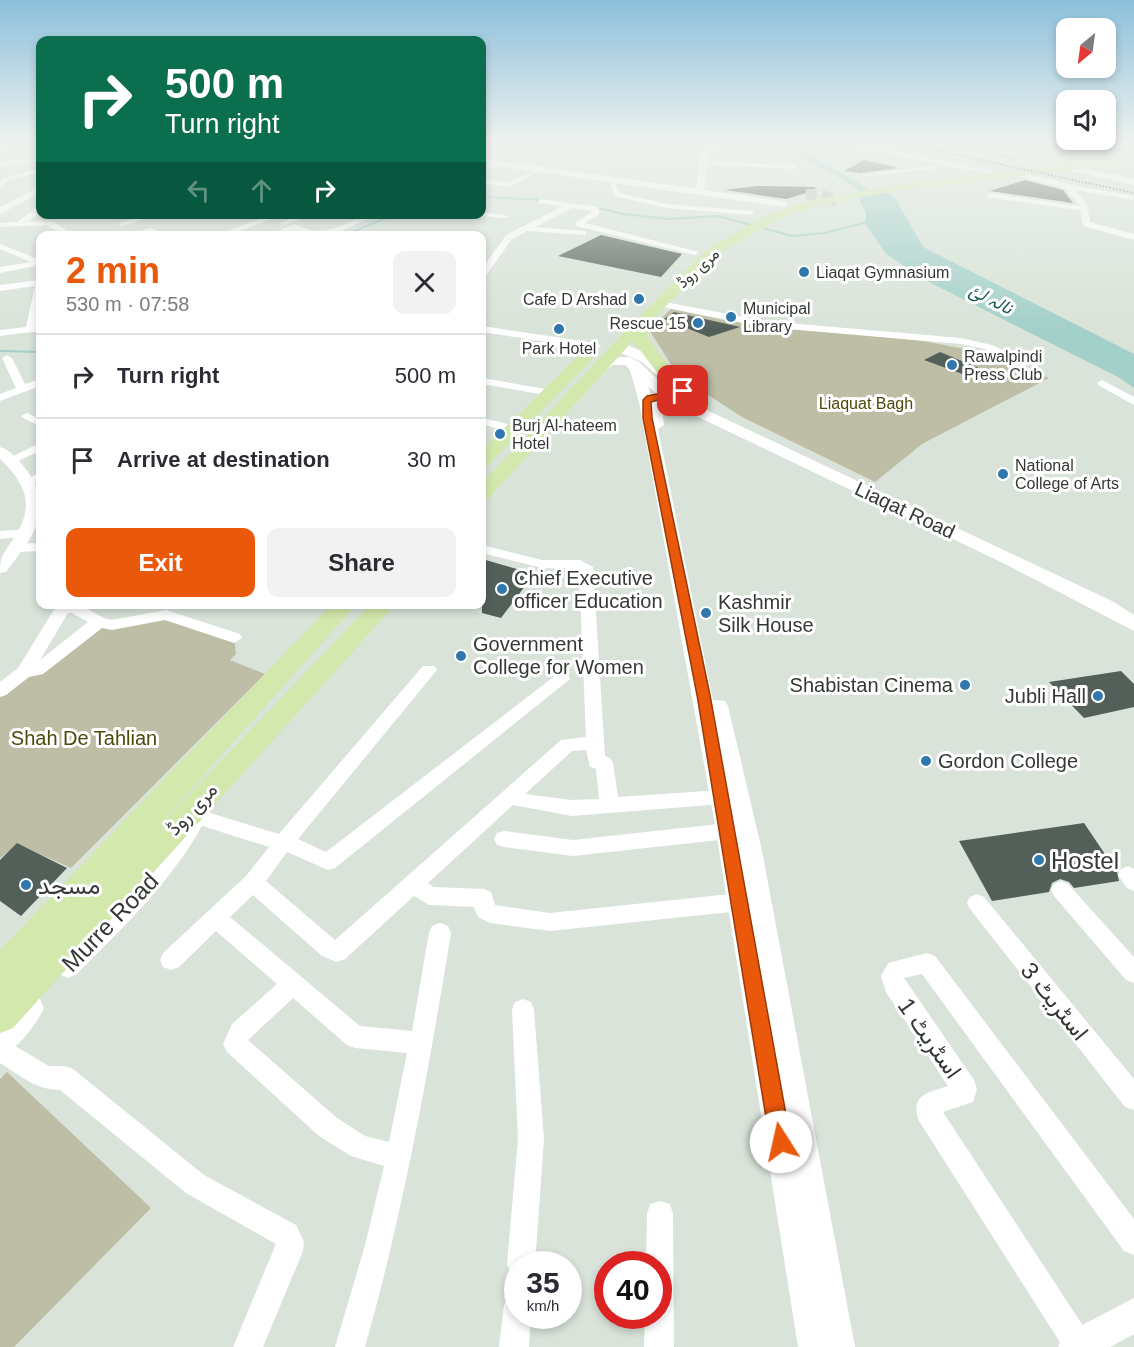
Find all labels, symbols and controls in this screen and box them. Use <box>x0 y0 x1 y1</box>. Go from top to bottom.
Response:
north arrow <box>1056 18 1116 78</box>
map controls <box>1056 18 1116 150</box>
icon: right <box>66 60 144 138</box>
text: 500 m <box>165 60 284 107</box>
button: sound <box>1056 90 1116 150</box>
text: Turn right <box>165 109 280 139</box>
icon: left <box>182 174 215 207</box>
icon: ahead <box>245 174 278 207</box>
icon: right <box>308 174 341 207</box>
street label: مری روڈ <box>674 245 724 293</box>
text: 2 min <box>66 250 160 291</box>
button: close <box>393 251 456 314</box>
place label: Liaqat Gymnasium <box>816 264 949 281</box>
marker: Liaqat Gymnasium <box>797 265 811 279</box>
water label: نالہ لئ <box>966 280 1016 319</box>
place label: Cafe D Arshad <box>523 291 627 308</box>
marker: Cafe D Arshad <box>632 292 646 306</box>
text: 530 m · 07:58 <box>66 293 189 315</box>
place label: Municipal Library <box>743 300 811 335</box>
marker: Municipal Library <box>724 310 738 324</box>
place label: Rescue 15 <box>610 315 686 332</box>
marker: Rescue 15 <box>691 316 705 330</box>
marker: Park Hotel <box>552 322 566 336</box>
place label: Park Hotel <box>522 340 596 357</box>
place label: Rawalpindi Press Club <box>964 348 1042 383</box>
marker: Rawalpindi Press Club <box>945 358 959 372</box>
icon: right <box>66 360 99 393</box>
text: Turn right <box>117 363 219 388</box>
text: 500 m <box>395 363 456 388</box>
pin <box>657 365 708 416</box>
icon: arrive <box>666 374 699 407</box>
park label: Liaquat Bagh <box>819 395 913 412</box>
place label: Burj Al-hateem Hotel <box>512 417 617 452</box>
marker: Burj Al-hateem Hotel <box>493 427 507 441</box>
icon: arrive <box>66 444 99 477</box>
text: Arrive at destination <box>117 447 330 472</box>
text: 30 m <box>407 447 456 472</box>
place label: National College of Arts <box>1015 457 1119 492</box>
marker: National College of Arts <box>996 467 1010 481</box>
street label: Liaqat Road <box>851 477 959 543</box>
button: Exit <box>66 528 255 597</box>
button: Share <box>267 528 456 597</box>
place label: Chief Executive officer Education <box>514 567 663 612</box>
marker: Chief Executive officer Education <box>495 582 509 596</box>
place label: Kashmir Silk House <box>718 591 814 636</box>
marker: Kashmir Silk House <box>699 606 713 620</box>
place label: Government College for Women <box>473 633 644 678</box>
marker: Government College for Women <box>454 649 468 663</box>
place label: Shabistan Cinema <box>790 674 954 696</box>
marker: Shabistan Cinema <box>958 678 972 692</box>
place label: Jubli Hall <box>1005 685 1086 707</box>
marker: Jubli Hall <box>1091 689 1105 703</box>
park label: Shah De Tahlian <box>11 727 157 749</box>
place label: Gordon College <box>938 750 1078 772</box>
marker: Gordon College <box>919 754 933 768</box>
street label: مری روڈ <box>162 778 223 841</box>
place label: Hostel <box>1051 847 1119 874</box>
marker: Hostel <box>1032 853 1046 867</box>
street label: Murre Road <box>56 867 164 977</box>
place label: مسجد <box>38 872 100 900</box>
marker: مسجد <box>19 878 33 892</box>
street label: اسٹریٹ 3 <box>1014 957 1094 1046</box>
street label: اسٹریٹ 1 <box>891 993 967 1084</box>
position arrow <box>749 1110 813 1174</box>
speed limit sign: 40 <box>594 1251 672 1329</box>
text: 35 <box>526 1266 560 1299</box>
text: km/h <box>527 1297 559 1314</box>

